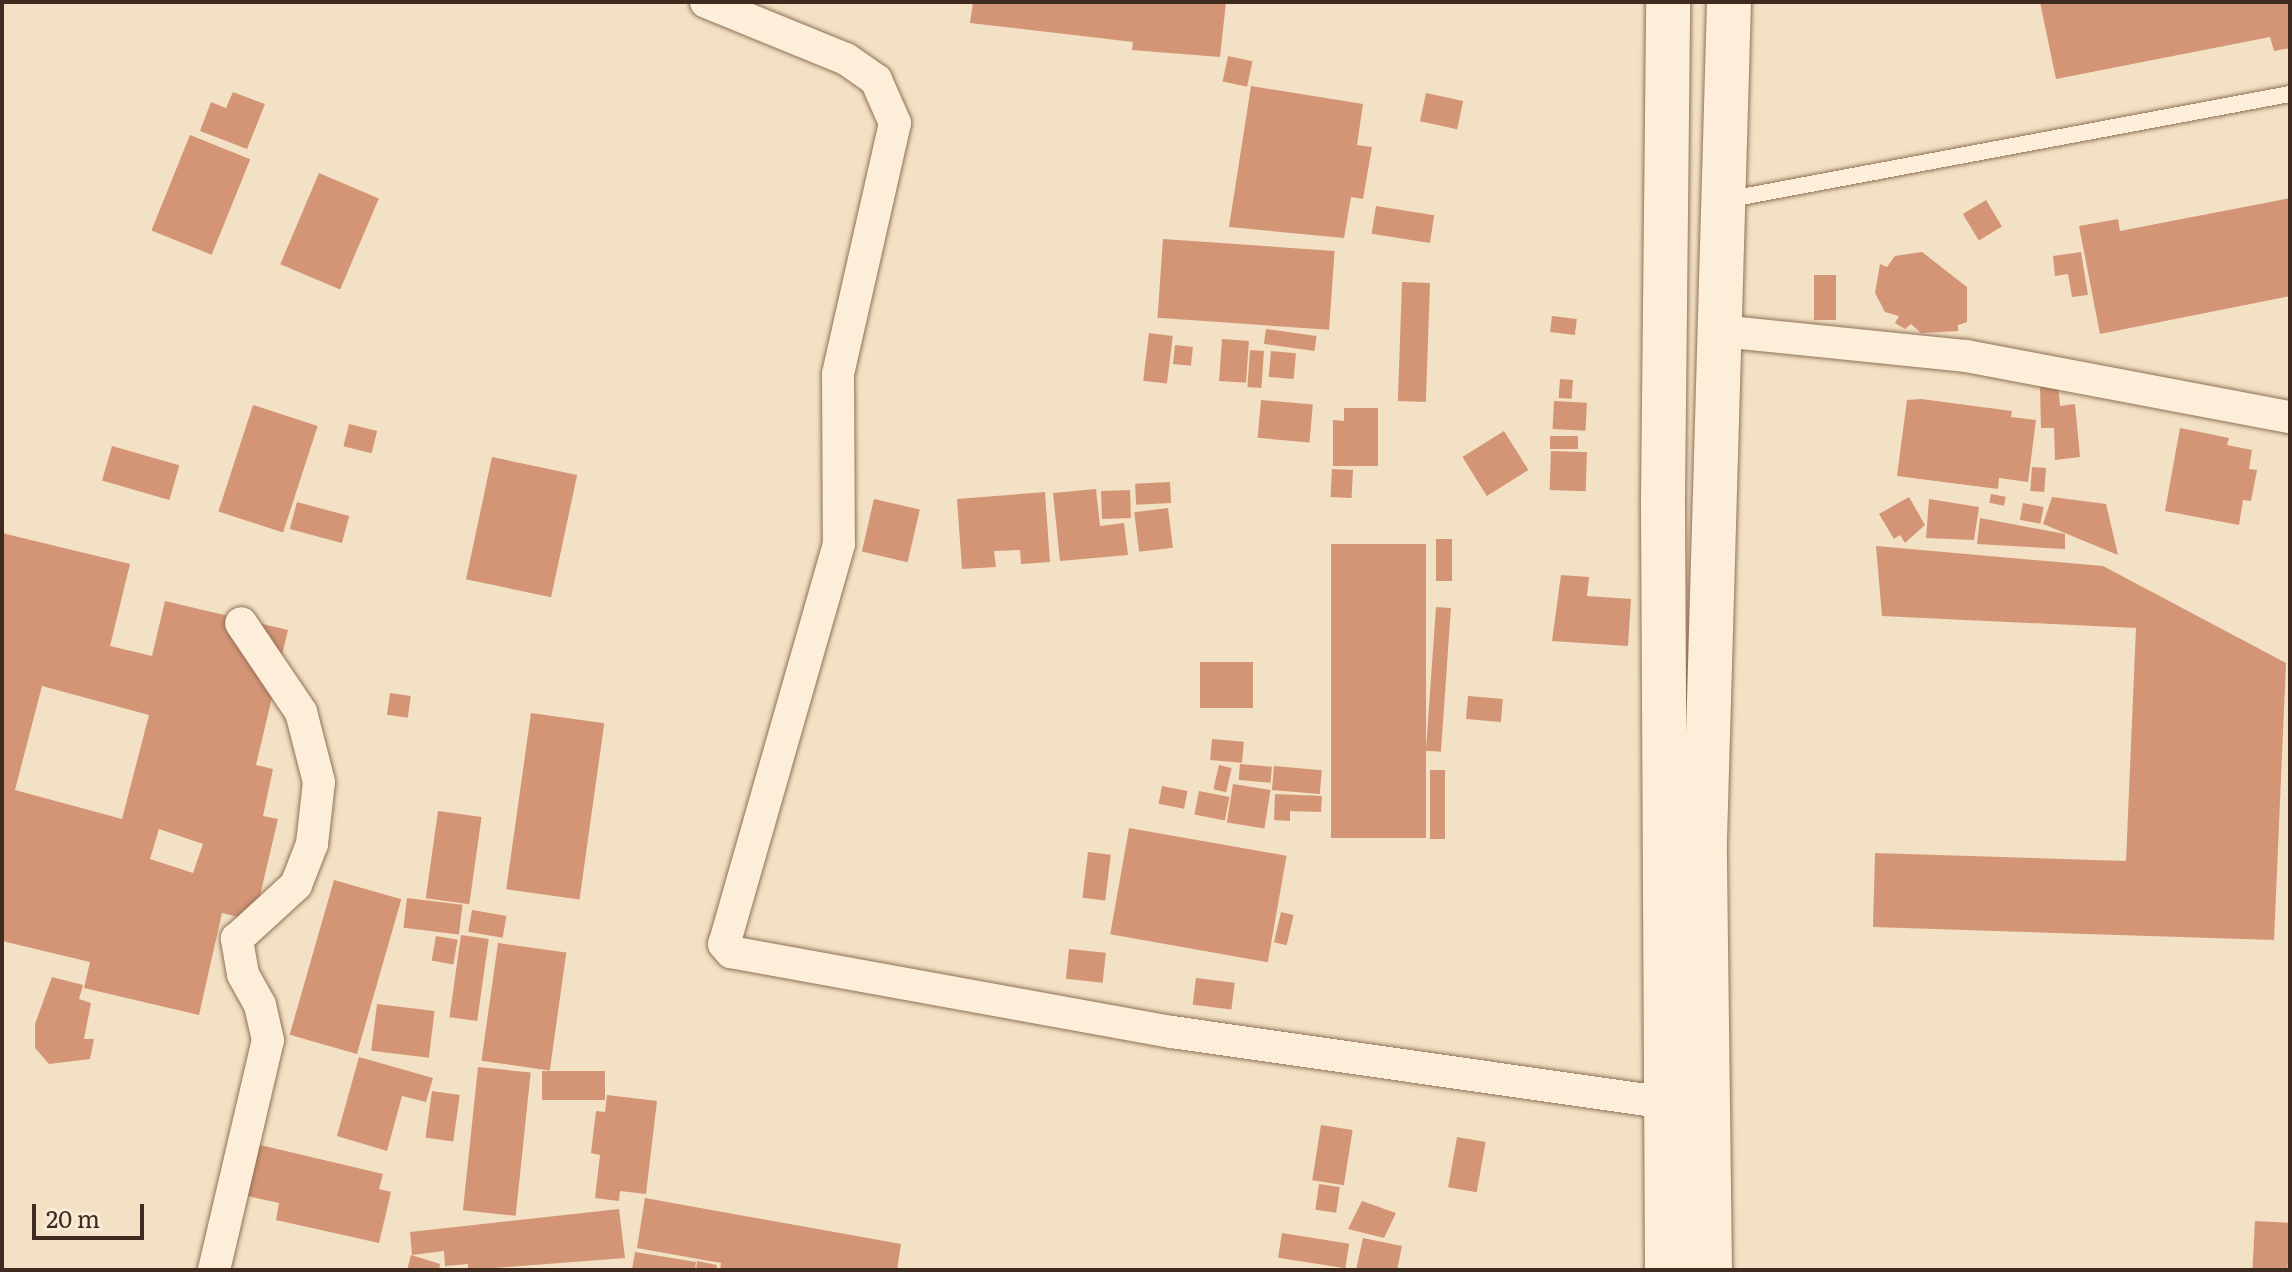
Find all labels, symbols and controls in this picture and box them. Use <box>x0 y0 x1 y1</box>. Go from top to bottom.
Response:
scale bar <box>36 1188 148 1238</box>
text: 20 m <box>46 1200 100 1235</box>

